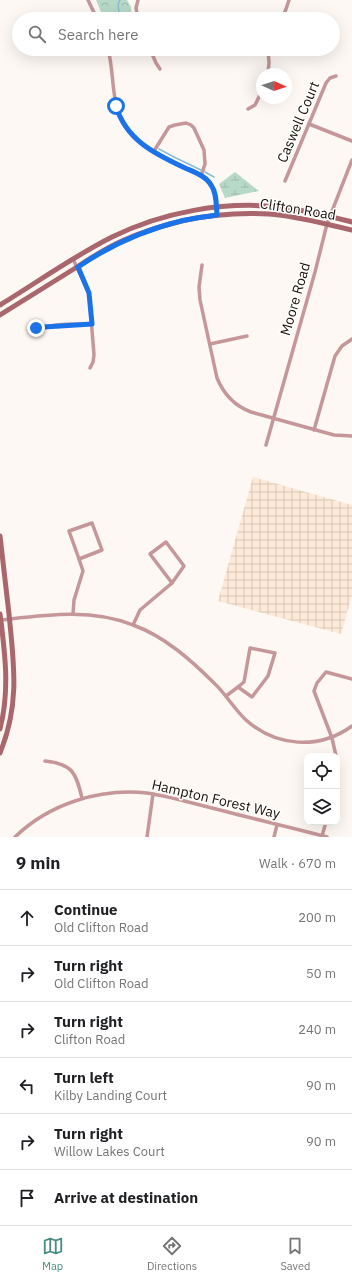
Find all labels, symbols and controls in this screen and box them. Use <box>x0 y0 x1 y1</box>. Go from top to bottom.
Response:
search box <box>12 12 340 56</box>
icon: search <box>26 23 48 45</box>
text: Search here <box>58 25 138 44</box>
north arrow <box>256 68 292 104</box>
street label: Caswell Court <box>273 79 323 165</box>
route start <box>107 97 125 115</box>
street label: Clifton Road <box>259 194 337 224</box>
street label: Moore Road <box>276 260 314 338</box>
route end <box>27 319 45 337</box>
map controls <box>304 753 340 825</box>
button: locate <box>304 753 340 789</box>
street label: Hampton Forest Way <box>150 775 282 823</box>
button: layers <box>304 789 340 825</box>
text: 9 min <box>16 852 60 874</box>
text: Walk · 670 m <box>259 855 336 872</box>
text: Continue <box>54 900 118 919</box>
icon: ahead <box>16 907 38 929</box>
text: 200 m <box>298 909 336 926</box>
text: Old Clifton Road <box>54 919 149 936</box>
text: Turn right <box>54 956 123 975</box>
icon: right <box>16 963 38 985</box>
text: 50 m <box>306 965 336 982</box>
text: Old Clifton Road <box>54 975 149 992</box>
text: Turn right <box>54 1012 123 1031</box>
icon: right <box>16 1019 38 1041</box>
text: 240 m <box>298 1021 336 1038</box>
text: Clifton Road <box>54 1031 125 1048</box>
text: Turn left <box>54 1068 114 1087</box>
icon: left <box>16 1075 38 1097</box>
text: 90 m <box>306 1077 336 1094</box>
text: Kilby Landing Court <box>54 1087 167 1104</box>
text: Turn right <box>54 1124 123 1143</box>
icon: right <box>16 1131 38 1153</box>
text: 90 m <box>306 1133 336 1150</box>
text: Willow Lakes Court <box>54 1143 165 1160</box>
icon: arrive <box>16 1187 38 1209</box>
text: Arrive at destination <box>54 1188 198 1207</box>
tab: Map <box>42 1235 64 1273</box>
tab: Directions <box>147 1235 197 1273</box>
tab: Saved <box>280 1235 310 1273</box>

